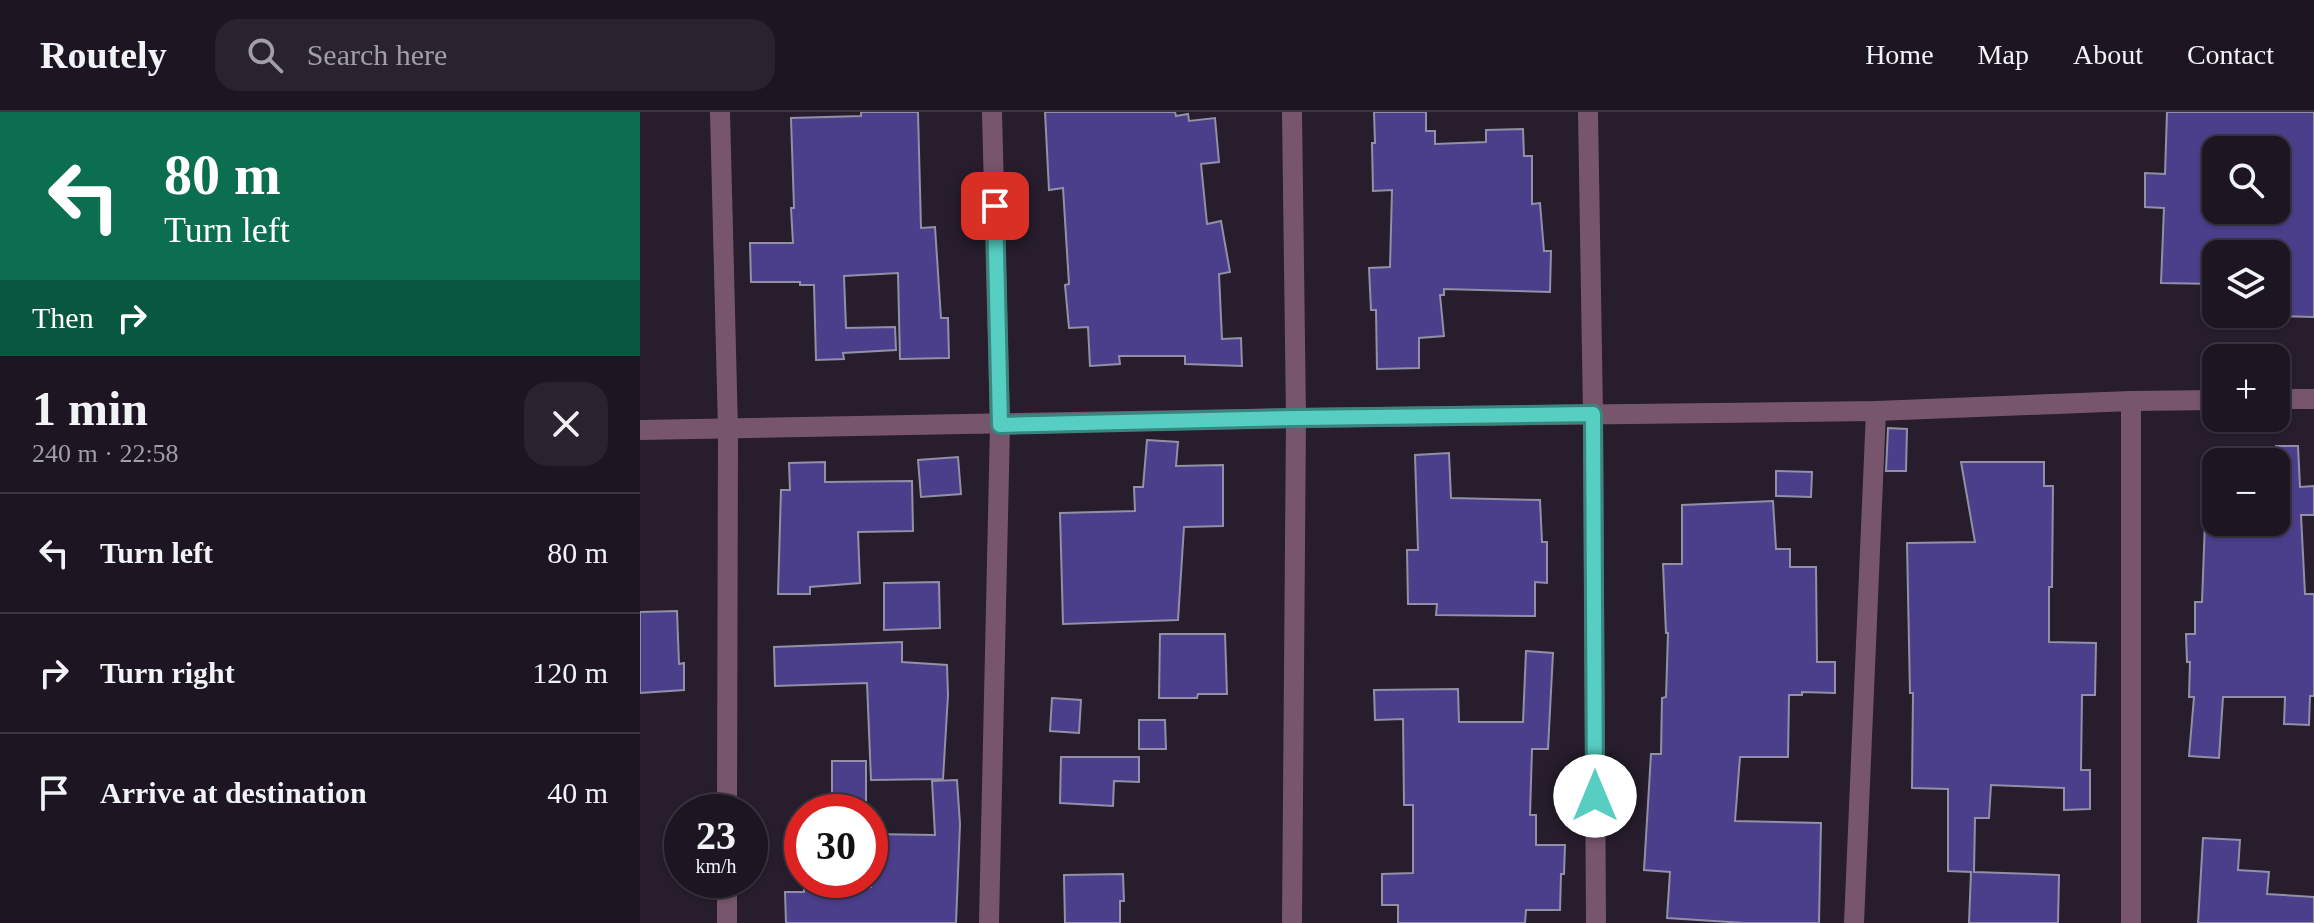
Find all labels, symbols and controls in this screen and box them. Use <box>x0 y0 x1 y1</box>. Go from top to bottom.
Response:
search box <box>215 19 775 91</box>
icon: search <box>243 33 287 77</box>
text: Routely <box>40 34 167 76</box>
text: Search here <box>307 38 447 71</box>
text: Home <box>1865 39 1934 70</box>
text: Map <box>1978 39 2029 70</box>
text: About <box>2073 39 2143 70</box>
text: Contact <box>2187 39 2274 70</box>
map controls <box>2202 136 2290 536</box>
button: search <box>2202 136 2290 224</box>
icon: left <box>32 144 136 248</box>
text: 80 m <box>164 144 281 206</box>
pin <box>961 172 1029 240</box>
icon: arrive <box>973 184 1017 228</box>
text: Turn left <box>164 210 290 250</box>
button: layers <box>2202 240 2290 328</box>
icon: right <box>110 296 154 340</box>
text: Then <box>32 301 94 334</box>
button: + <box>2202 344 2290 432</box>
text: 1 min <box>32 382 148 435</box>
button: close <box>524 382 608 466</box>
text: 240 m · 22:58 <box>32 439 179 468</box>
button: − <box>2202 448 2290 536</box>
icon: left <box>32 531 76 575</box>
text: Turn left <box>100 536 213 569</box>
text: 80 m <box>547 536 608 569</box>
icon: right <box>32 651 76 695</box>
text: Turn right <box>100 656 235 689</box>
text: 120 m <box>532 656 608 689</box>
position arrow <box>1553 754 1637 838</box>
icon: arrive <box>32 771 76 815</box>
text: Arrive at destination <box>100 776 367 809</box>
text: 40 m <box>547 776 608 809</box>
speed limit sign: 30 <box>784 794 888 898</box>
text: 23 <box>696 813 736 858</box>
text: km/h <box>695 855 737 877</box>

